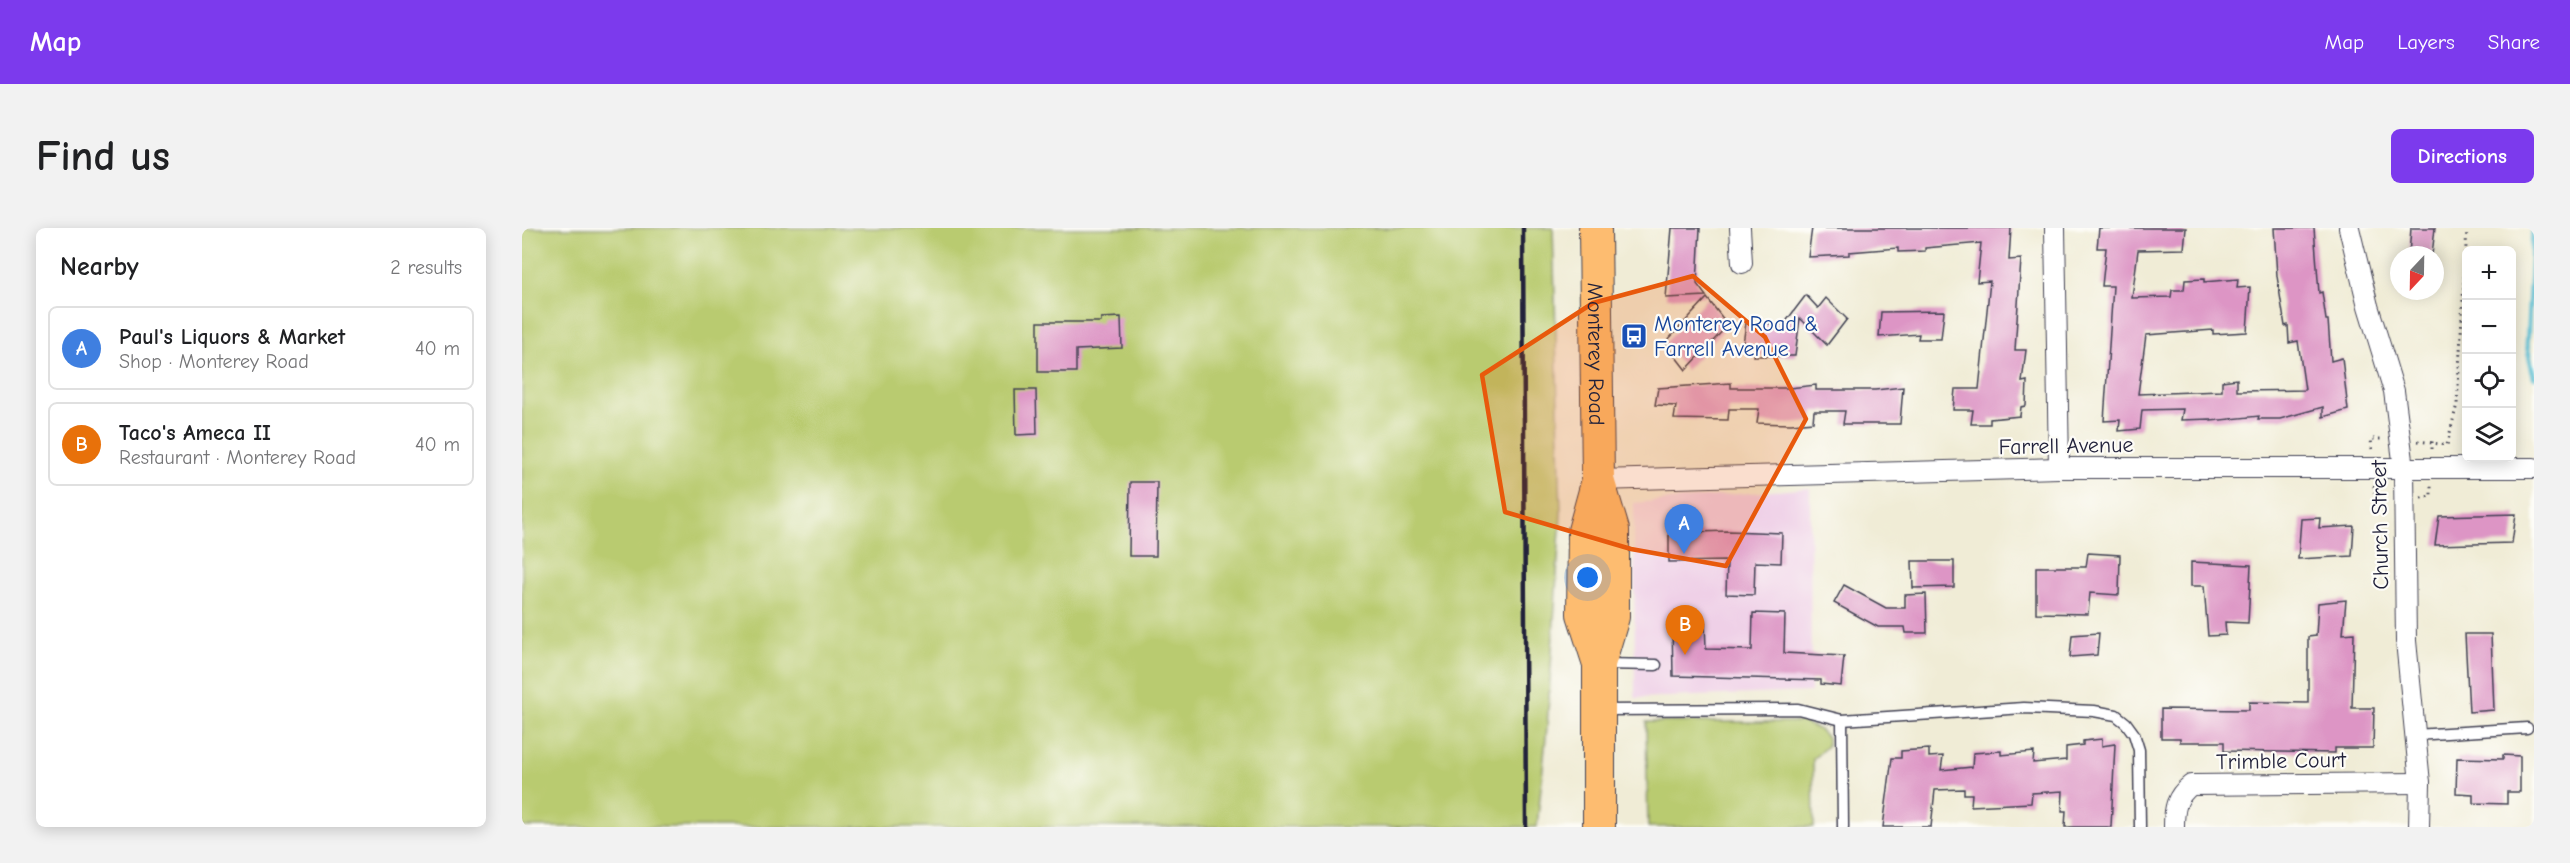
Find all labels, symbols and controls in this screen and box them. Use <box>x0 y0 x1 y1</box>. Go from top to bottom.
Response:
text: Map <box>30 26 81 58</box>
text: Map <box>2325 30 2364 54</box>
text: Layers <box>2397 30 2455 54</box>
text: Share <box>2488 30 2540 54</box>
button: Directions <box>2391 129 2534 183</box>
text: Find us <box>36 132 170 181</box>
north arrow <box>2390 246 2444 300</box>
map controls <box>2462 246 2516 462</box>
button: + <box>2462 246 2516 300</box>
text: Nearby <box>60 252 139 282</box>
text: 2 results <box>390 256 462 279</box>
street label: Monterey Road <box>1582 282 1609 426</box>
button: − <box>2462 300 2516 354</box>
place label: Monterey Road & Farrell Avenue <box>1654 311 1818 362</box>
bus stop icon: Monterey Road & Farrell Avenue <box>1619 321 1649 351</box>
text: Paul's Liquors & Market <box>119 324 345 350</box>
text: A <box>76 337 87 360</box>
text: 40 m <box>415 337 460 360</box>
text: Shop · Monterey Road <box>119 350 309 373</box>
button: locate <box>2462 354 2516 408</box>
button: layers <box>2462 408 2516 462</box>
text: Taco's Ameca II <box>119 420 271 446</box>
street label: Farrell Avenue <box>1998 432 2134 460</box>
text: B <box>75 433 88 456</box>
text: 40 m <box>415 433 460 456</box>
text: Restaurant · Monterey Road <box>119 446 356 469</box>
street label: Church Street <box>2366 459 2394 590</box>
pin: A <box>1664 504 1704 554</box>
your location <box>1573 563 1602 592</box>
pin: B <box>1666 606 1704 655</box>
street label: Trimble Court <box>2216 747 2347 775</box>

